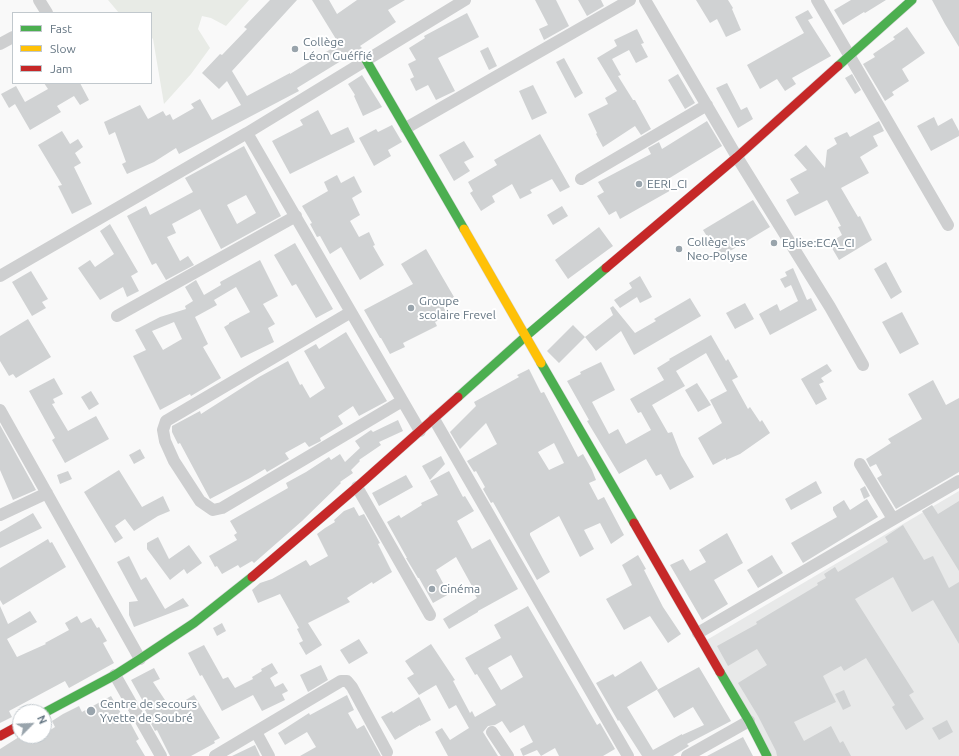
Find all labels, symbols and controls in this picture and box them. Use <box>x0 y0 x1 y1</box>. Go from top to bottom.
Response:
legend <box>12 12 152 84</box>
text: Fast <box>50 22 72 35</box>
place label: Collège Léon Guéffié <box>303 35 372 63</box>
text: Slow <box>50 42 76 55</box>
marker: Collège Léon Guéffié <box>290 44 300 54</box>
text: Jam <box>50 62 72 75</box>
place label: EERI_CI <box>647 177 687 191</box>
marker: EERI_CI <box>634 179 644 189</box>
place label: Collège les Neo-Polyse <box>687 235 748 263</box>
place label: Eglise:ECA_CI <box>782 236 855 250</box>
marker: Eglise:ECA_CI <box>769 238 779 248</box>
marker: Collège les Neo-Polyse <box>674 244 684 254</box>
place label: Groupe scolaire Frevel <box>419 294 496 322</box>
marker: Groupe scolaire Frevel <box>406 303 416 313</box>
place label: Cinéma <box>440 582 480 596</box>
marker: Cinéma <box>427 584 437 594</box>
place label: Centre de secours Yvette de Soubré <box>100 697 197 725</box>
north arrow <box>12 704 52 744</box>
marker: Centre de secours Yvette de Soubré <box>85 705 97 717</box>
text: N <box>35 713 49 726</box>

